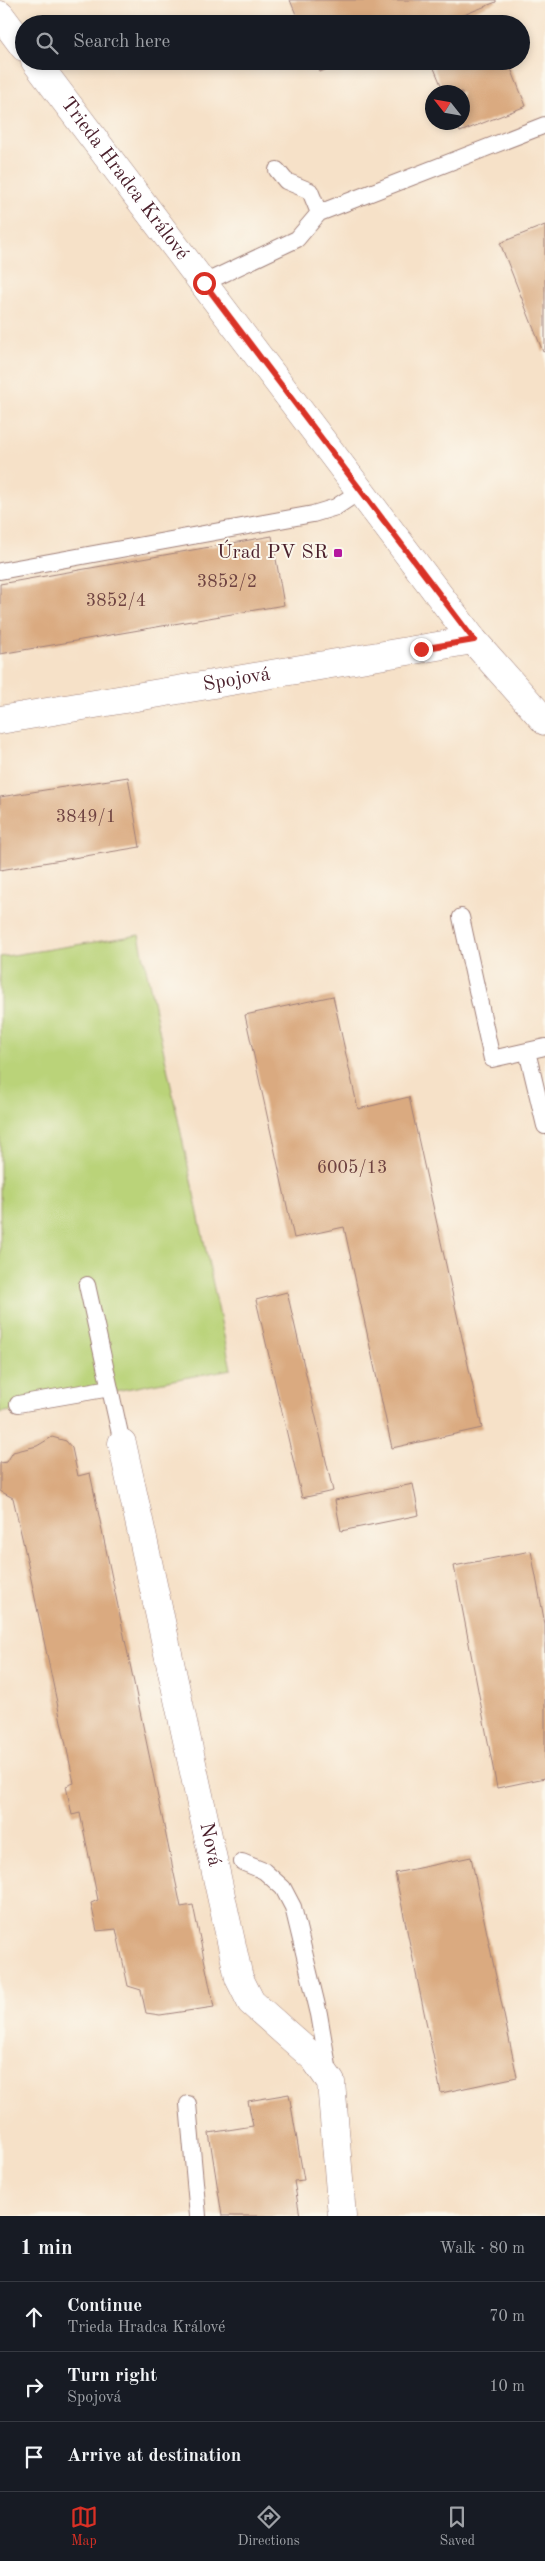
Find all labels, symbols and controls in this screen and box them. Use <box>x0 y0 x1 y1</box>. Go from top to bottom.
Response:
search box <box>15 15 530 70</box>
icon: search <box>33 29 61 57</box>
text: Search here <box>73 33 170 52</box>
north arrow <box>425 85 470 130</box>
street label: Trieda Hradca Králové <box>57 94 192 264</box>
route start <box>193 272 216 295</box>
place label: Úrad PV SR <box>217 539 328 563</box>
marker: Úrad PV SR <box>332 547 344 559</box>
house number: 3852/2 <box>197 573 257 591</box>
house number: 3852/4 <box>86 592 146 610</box>
route end <box>410 638 433 661</box>
street label: Spojová <box>201 664 272 696</box>
house number: 3849/1 <box>56 808 116 826</box>
house number: 6005/13 <box>317 1159 387 1177</box>
street label: Nová <box>195 1821 224 1868</box>
text: 1 min <box>20 2238 73 2259</box>
text: Walk · 80 m <box>439 2241 525 2257</box>
text: Continue <box>67 2297 142 2316</box>
icon: ahead <box>20 2303 48 2331</box>
text: 70 m <box>489 2309 525 2325</box>
text: Trieda Hradca Králové <box>67 2320 225 2336</box>
text: Turn right <box>67 2367 157 2386</box>
icon: right <box>20 2373 48 2401</box>
text: 10 m <box>489 2379 525 2395</box>
text: Spojová <box>67 2390 121 2406</box>
icon: arrive <box>20 2443 48 2471</box>
text: Arrive at destination <box>67 2447 241 2466</box>
tab: Map <box>70 2503 98 2550</box>
tab: Directions <box>238 2503 300 2550</box>
tab: Saved <box>439 2503 475 2550</box>

